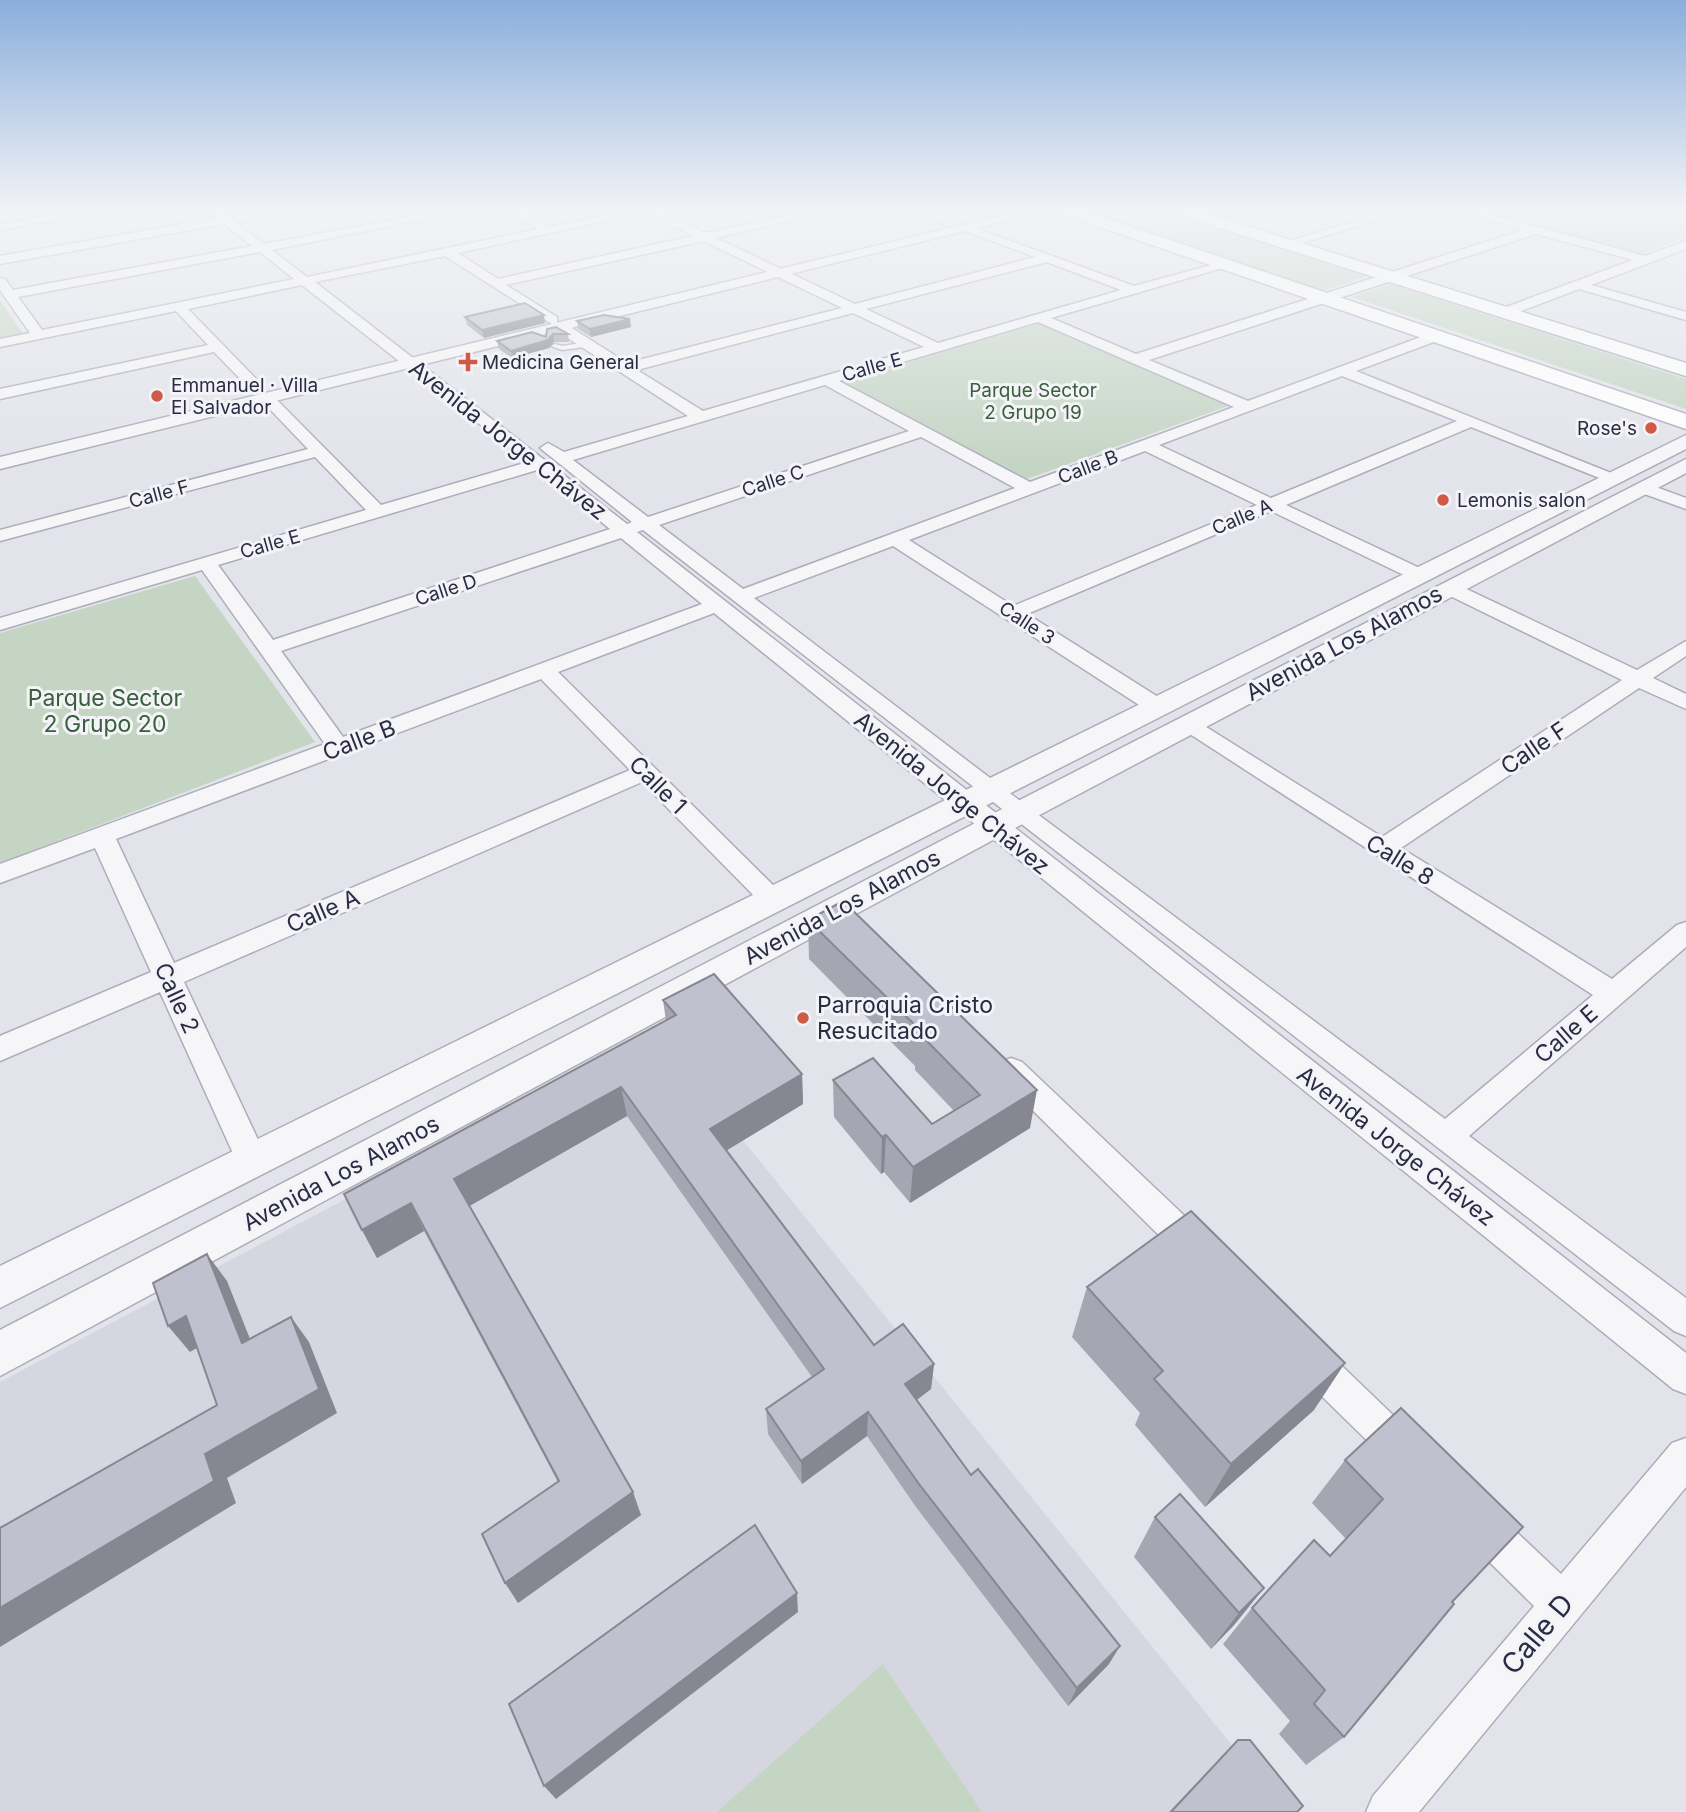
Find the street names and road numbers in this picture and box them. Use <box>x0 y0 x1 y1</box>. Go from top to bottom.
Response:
street label: Calle E <box>839 347 905 387</box>
street label: Avenida Jorge Chávez <box>404 354 612 526</box>
street label: Calle B <box>1055 445 1121 489</box>
street label: Calle C <box>739 460 807 502</box>
street label: Calle F <box>126 475 192 513</box>
street label: Calle A <box>1208 494 1276 540</box>
street label: Calle E <box>237 524 303 564</box>
street label: Calle D <box>412 569 480 611</box>
street label: Avenida Los Alamos <box>1241 579 1447 707</box>
street label: Calle 3 <box>995 596 1059 650</box>
street label: Avenida Jorge Chávez <box>849 706 1055 880</box>
street label: Calle B <box>319 713 399 767</box>
street label: Calle F <box>1495 716 1573 780</box>
street label: Calle 1 <box>623 750 693 820</box>
street label: Calle 8 <box>1361 828 1439 892</box>
street label: Avenida Los Alamos <box>739 843 945 971</box>
street label: Calle A <box>282 883 364 939</box>
street label: Calle 2 <box>149 958 205 1038</box>
street label: Calle E <box>1529 999 1603 1069</box>
street label: Avenida Jorge Chávez <box>1292 1060 1500 1232</box>
street label: Avenida Los Alamos <box>238 1109 444 1237</box>
street label: Calle D <box>1494 1587 1580 1681</box>

